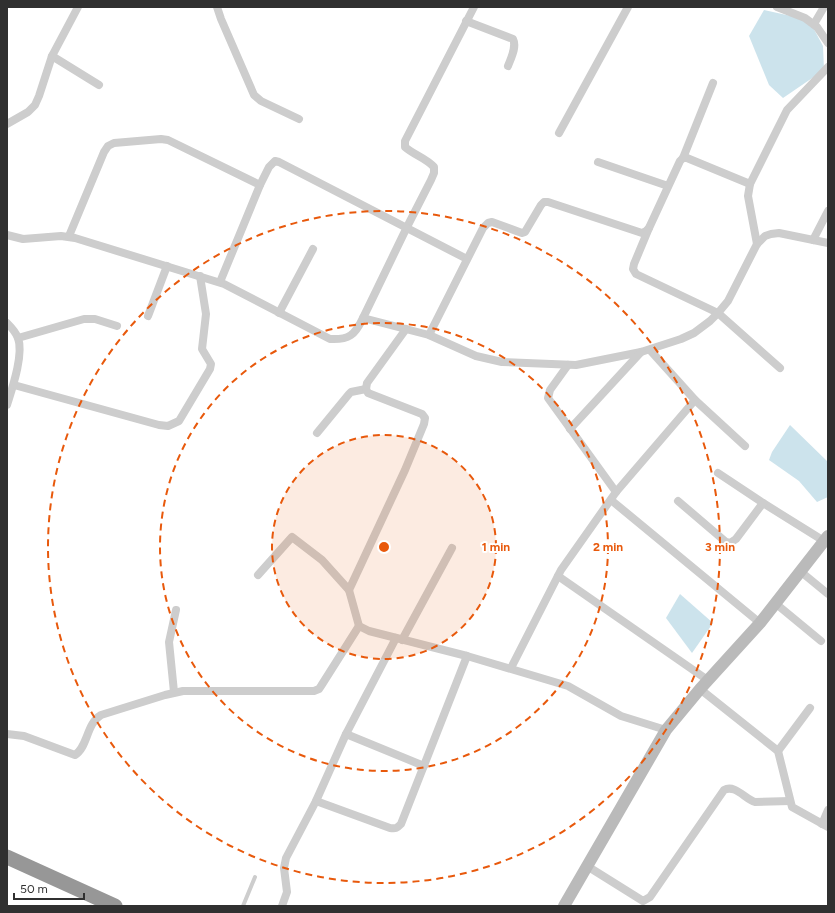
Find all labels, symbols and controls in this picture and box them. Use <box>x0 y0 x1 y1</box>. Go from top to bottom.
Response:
centre of rings <box>377 540 391 554</box>
text: 1 min <box>482 540 510 554</box>
text: 2 min <box>593 540 623 554</box>
text: 3 min <box>705 540 735 554</box>
scale bar <box>14 875 84 901</box>
text: 50 m <box>20 882 48 896</box>

